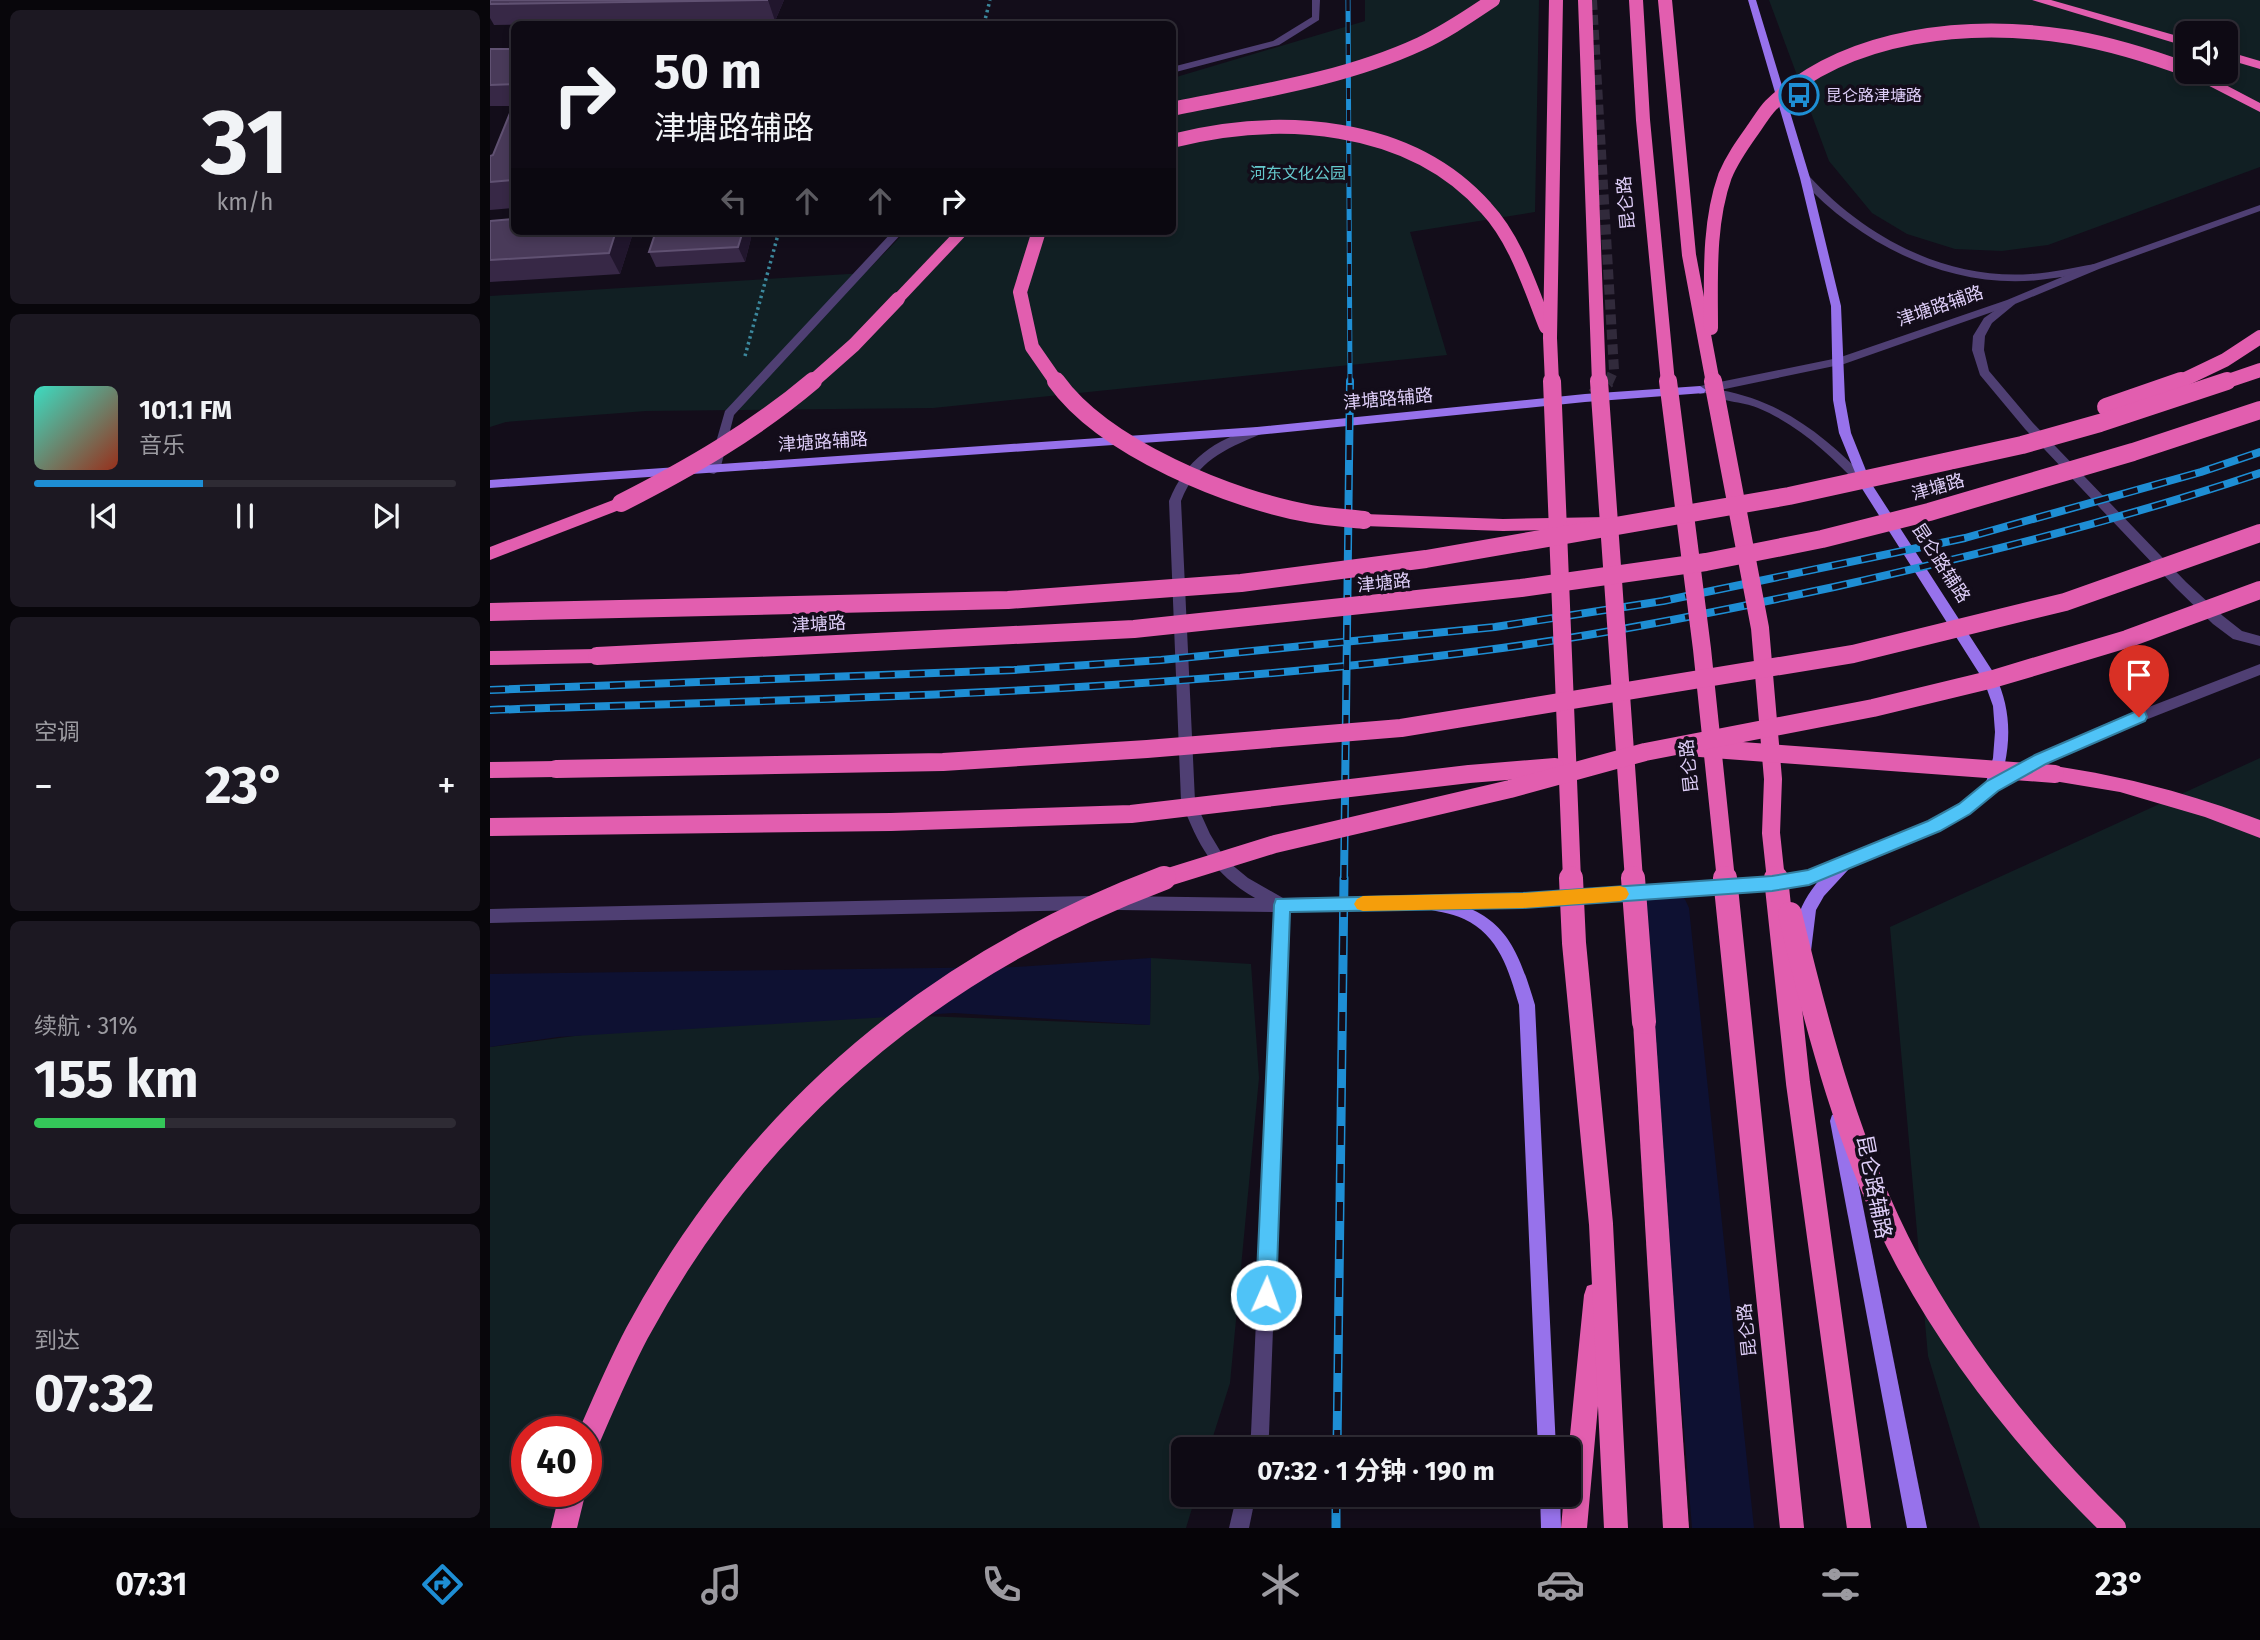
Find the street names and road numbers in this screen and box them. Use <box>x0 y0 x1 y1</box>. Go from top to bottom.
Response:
street label: 昆仑路 <box>1613 175 1639 231</box>
street label: 津塘路辅路 <box>1894 281 1986 331</box>
street label: 津塘路辅路 <box>1342 384 1434 414</box>
street label: 津塘路辅路 <box>777 428 869 456</box>
street label: 津塘路 <box>1909 469 1967 505</box>
street label: 昆仑路辅路 <box>1907 519 1975 607</box>
street label: 津塘路 <box>1356 569 1412 597</box>
street label: 津塘路 <box>791 612 847 636</box>
street label: 昆仑路 <box>1675 738 1703 794</box>
street label: 昆仑路辅路 <box>1851 1133 1897 1241</box>
street label: 昆仑路 <box>1733 1302 1761 1358</box>

